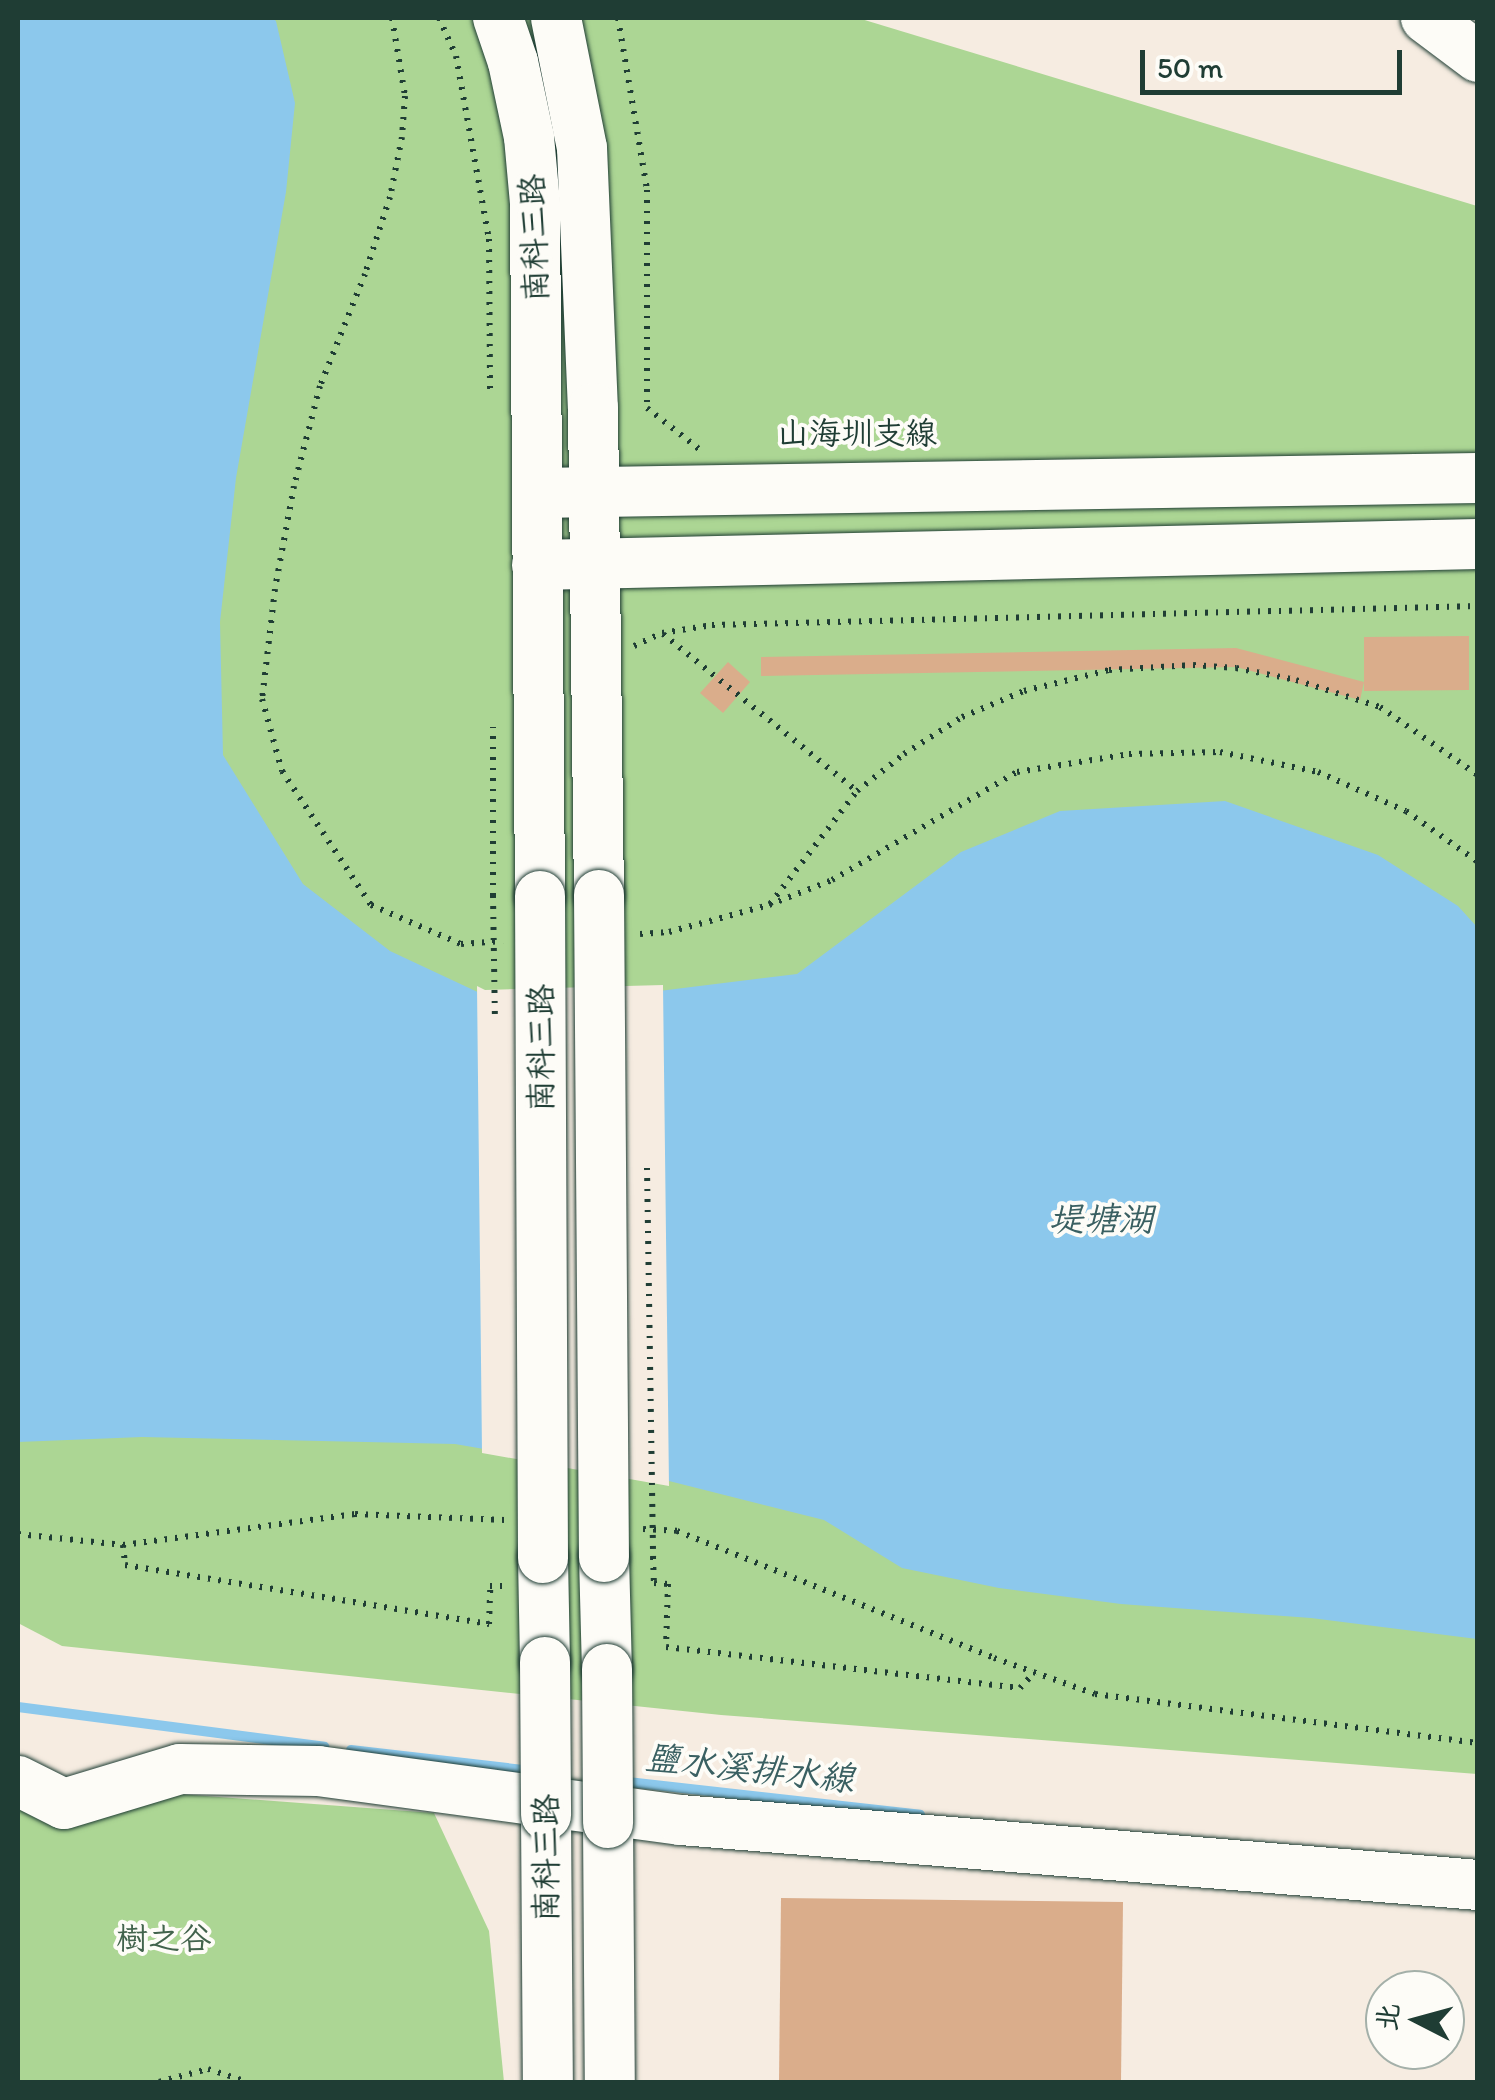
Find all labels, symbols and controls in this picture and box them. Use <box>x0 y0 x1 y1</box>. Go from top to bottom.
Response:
scale bar <box>1145 30 1408 92</box>
text: 50 m <box>1157 49 1223 86</box>
street label: 南科三路 <box>513 173 555 303</box>
street label: 山海圳支線 <box>777 414 937 452</box>
street label: 南科三路 <box>522 984 560 1112</box>
water label: 堤塘湖 <box>1049 1198 1153 1240</box>
water label: 鹽水溪排水線 <box>643 1736 857 1800</box>
street label: 南科三路 <box>527 1794 565 1922</box>
park label: 樹之谷 <box>116 1919 212 1957</box>
north arrow <box>1365 1970 1465 2070</box>
text: 北 <box>1369 2001 1406 2033</box>

